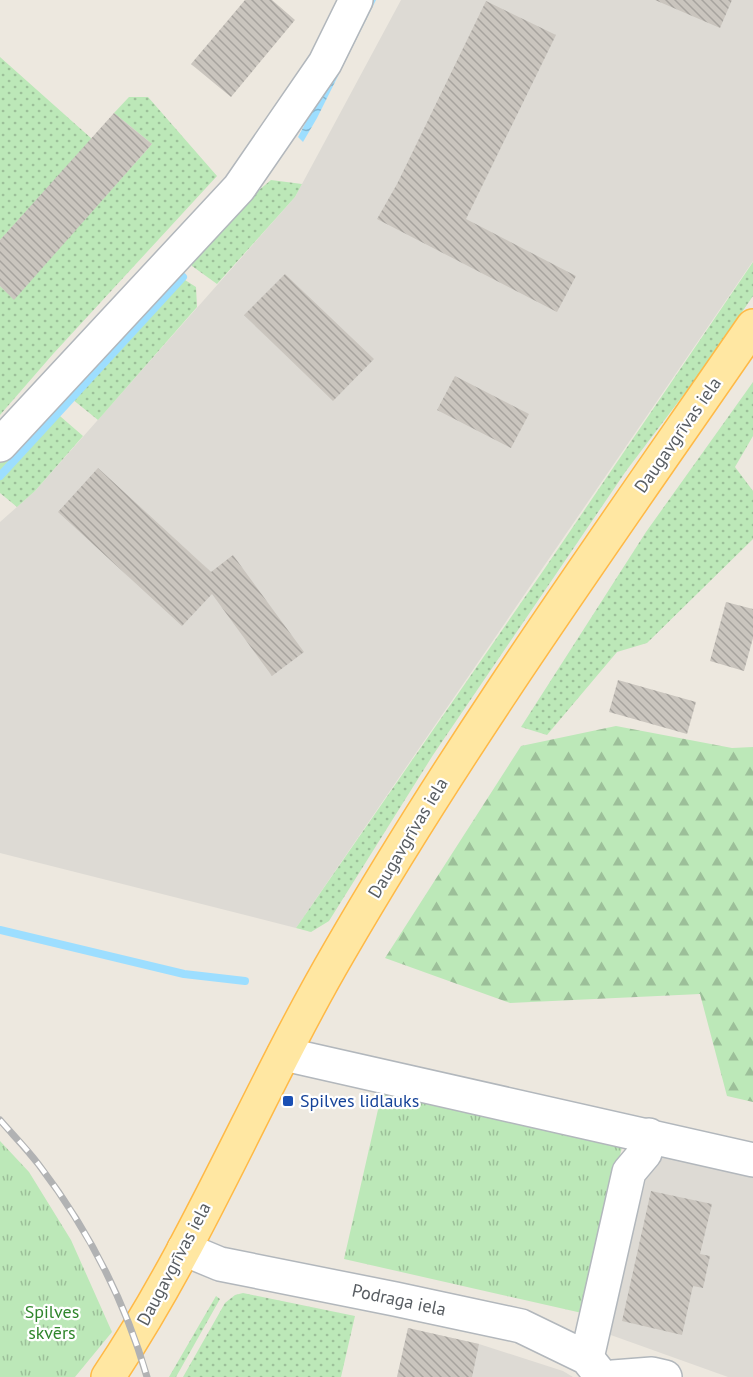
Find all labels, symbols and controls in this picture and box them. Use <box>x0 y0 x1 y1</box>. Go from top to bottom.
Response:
street label: Daugavgrīvas iela <box>629 372 726 497</box>
street label: Daugavgrīvas iela <box>363 773 453 902</box>
place label: Spilves lidlauks <box>300 1089 419 1112</box>
marker: Spilves lidlauks <box>281 1094 295 1108</box>
street label: Daugavgrīvas iela <box>131 1198 216 1329</box>
street label: Podraga iela <box>350 1278 448 1321</box>
park label: Spilves skvērs <box>25 1300 79 1344</box>

